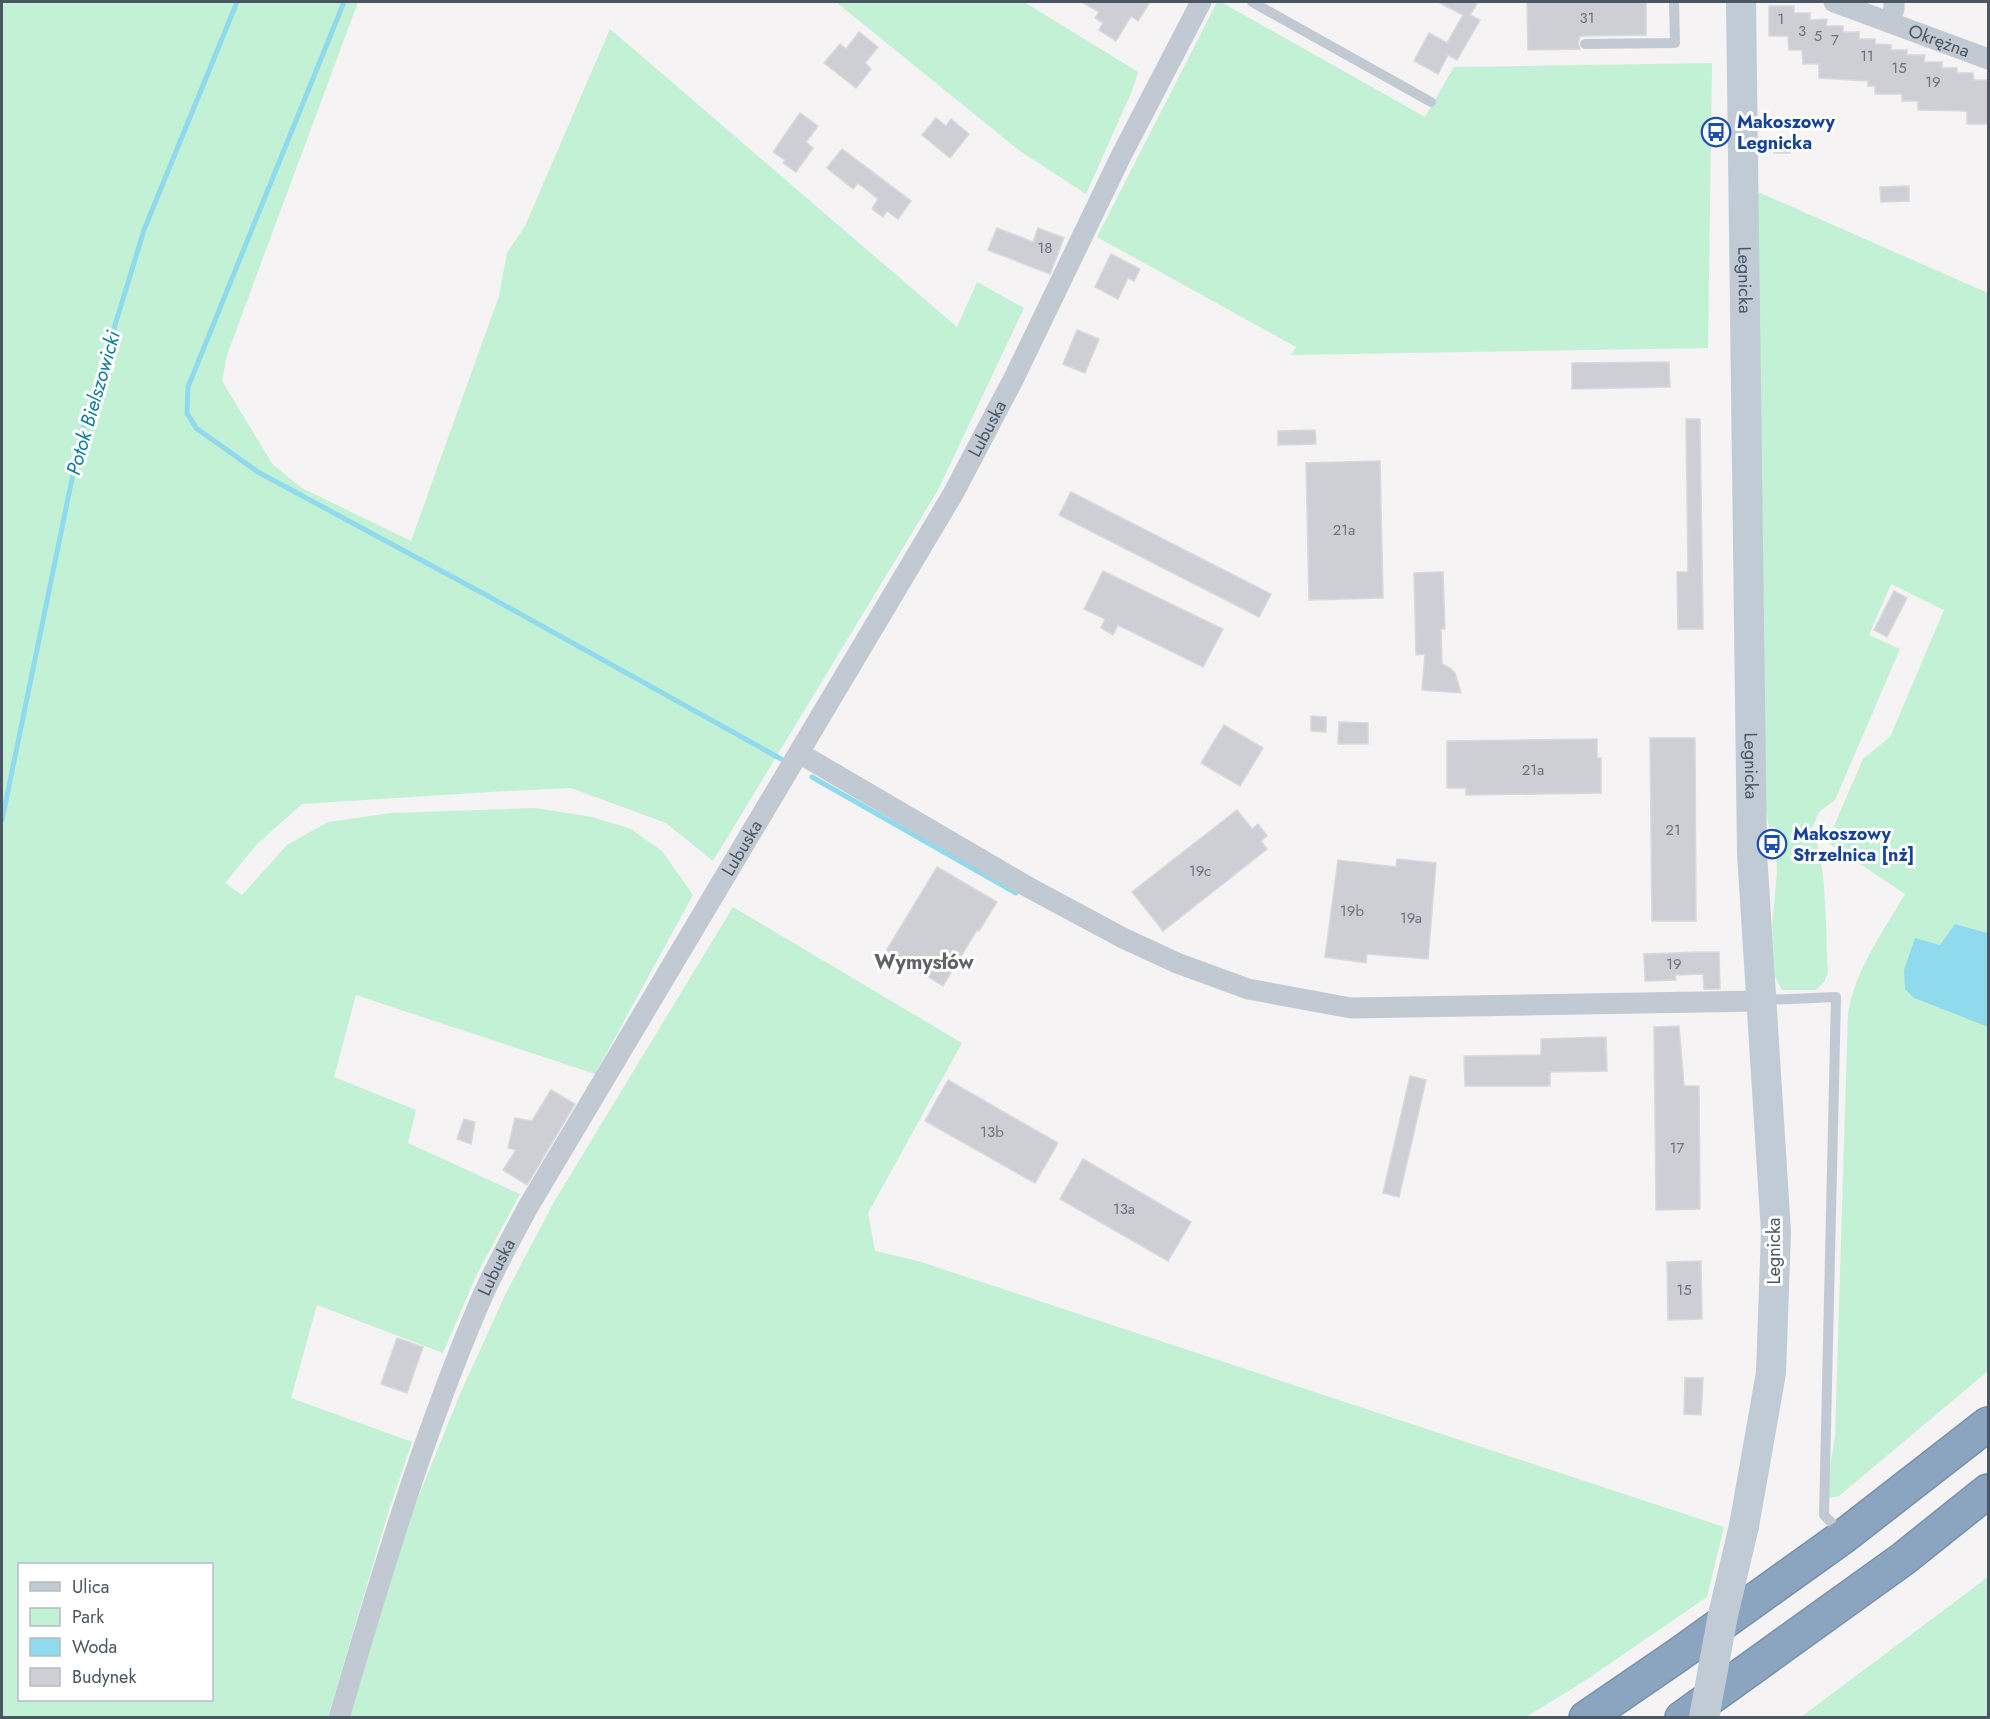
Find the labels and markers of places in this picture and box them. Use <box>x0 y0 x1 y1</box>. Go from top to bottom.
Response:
place label: Makoszowy Legnicka <box>1737 109 1835 156</box>
bus stop icon: Makoszowy Legnicka <box>1700 116 1732 148</box>
place label: Makoszowy Strzelnica [nż] <box>1793 821 1914 868</box>
bus stop icon: Makoszowy Strzelnica [nż] <box>1756 828 1788 860</box>

